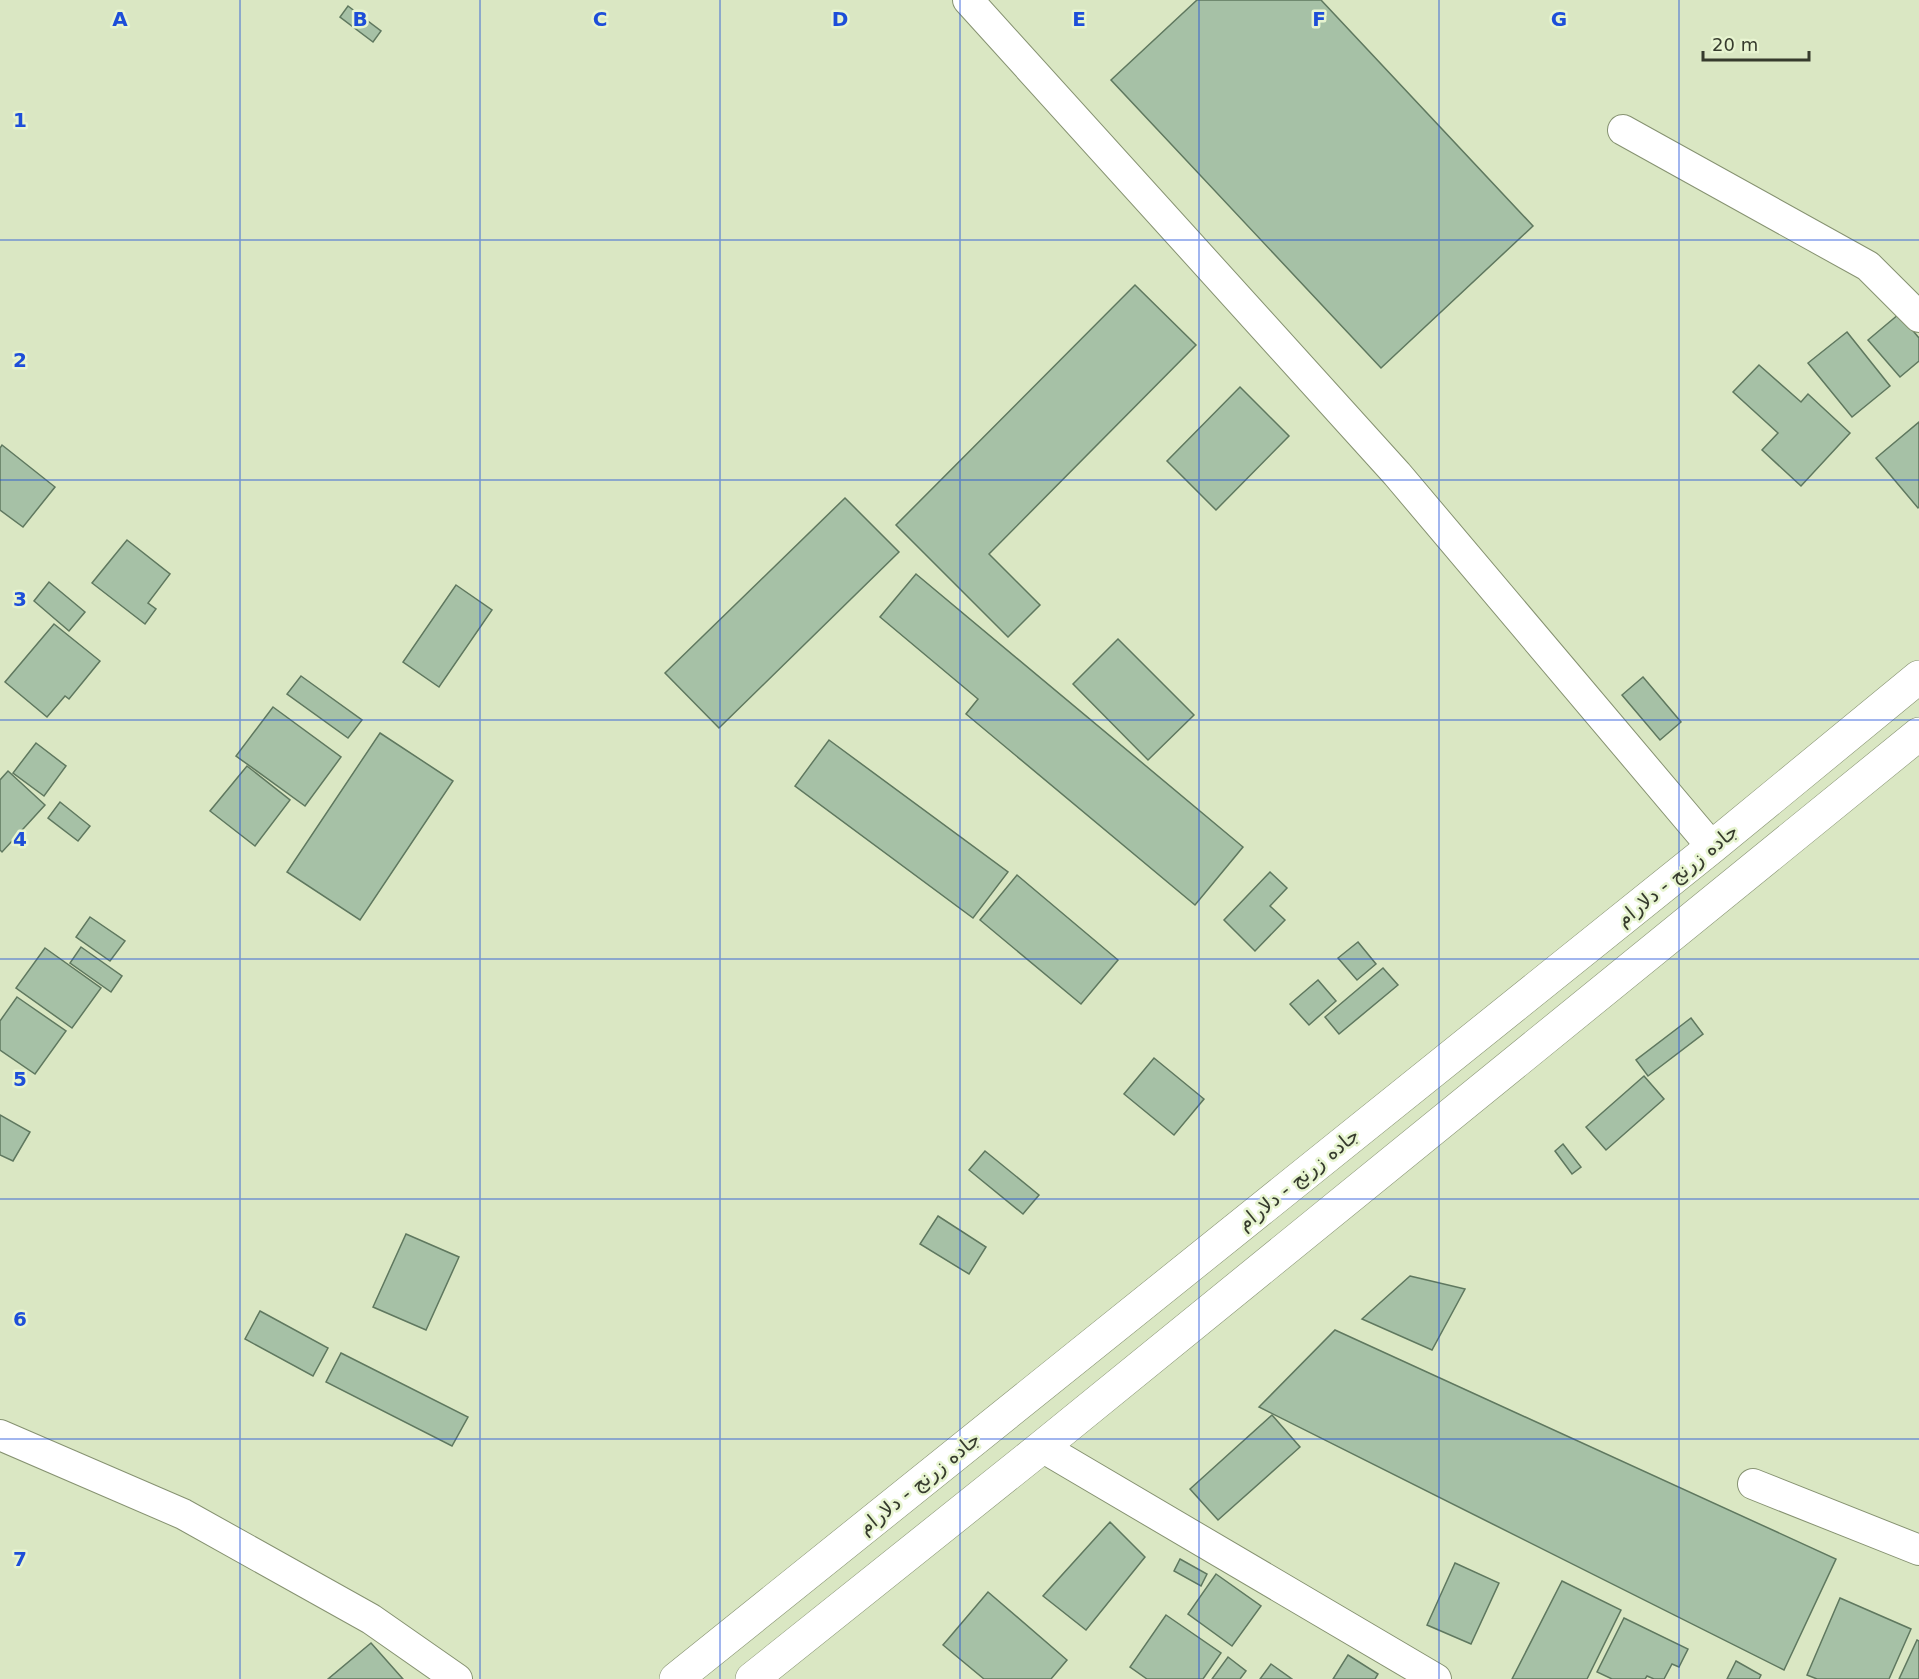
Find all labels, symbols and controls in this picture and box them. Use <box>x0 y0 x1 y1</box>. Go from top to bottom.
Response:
text: A <box>112 7 128 31</box>
text: B <box>352 7 368 31</box>
text: C <box>593 7 607 31</box>
text: D <box>832 7 848 31</box>
text: E <box>1072 7 1086 31</box>
text: F <box>1312 7 1326 31</box>
text: G <box>1551 7 1567 31</box>
scale bar <box>1703 24 1810 62</box>
text: 20 m <box>1712 34 1758 55</box>
text: 1 <box>13 108 27 132</box>
text: 2 <box>13 348 27 372</box>
text: 3 <box>13 587 27 611</box>
street label: جاده زرنج - دلارام <box>1611 819 1743 931</box>
text: 4 <box>13 827 27 851</box>
text: 5 <box>13 1067 27 1091</box>
street label: جاده زرنج - دلارام <box>1232 1123 1364 1235</box>
text: 6 <box>13 1307 27 1331</box>
street label: جاده زرنج - دلارام <box>853 1427 985 1539</box>
text: 7 <box>13 1547 27 1571</box>

